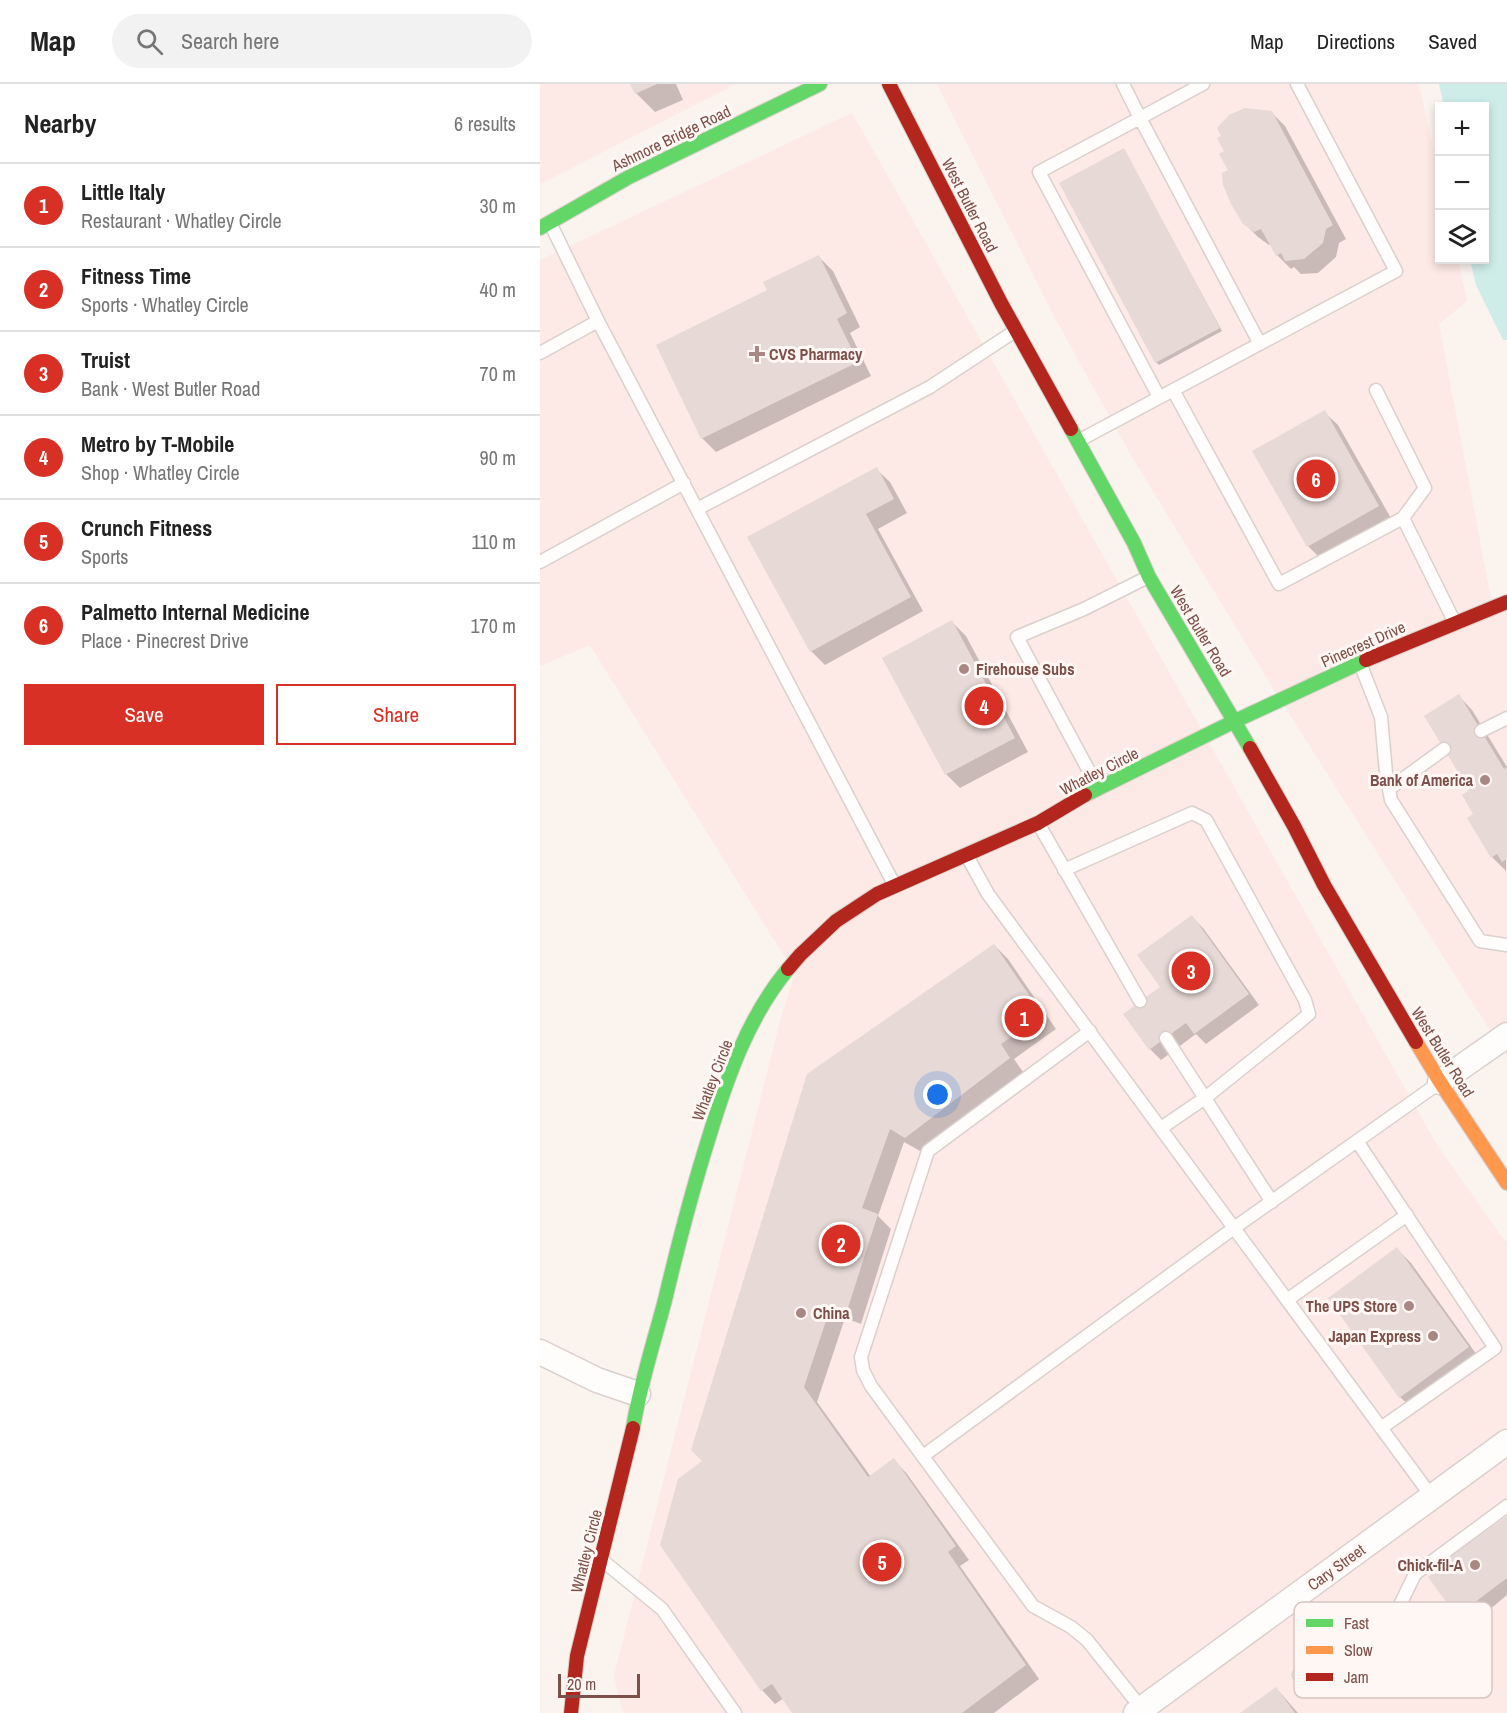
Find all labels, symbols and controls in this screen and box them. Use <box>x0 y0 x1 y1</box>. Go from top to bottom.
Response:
search box <box>112 14 532 68</box>
text: Map <box>30 22 76 60</box>
icon: search <box>133 25 166 58</box>
text: Search here <box>181 26 279 56</box>
text: Map <box>1250 27 1284 56</box>
text: Directions <box>1317 27 1395 56</box>
text: Saved <box>1428 27 1477 56</box>
street label: Ashmore Bridge Road <box>607 100 734 177</box>
map controls <box>1435 102 1489 264</box>
button: + <box>1435 102 1489 156</box>
text: Nearby <box>24 106 96 141</box>
text: 6 results <box>454 110 516 137</box>
street label: West Butler Road <box>937 154 1003 256</box>
button: − <box>1435 156 1489 210</box>
text: Little Italy <box>81 177 165 207</box>
text: 1 <box>39 192 48 219</box>
text: 30 m <box>480 192 516 219</box>
text: Restaurant · Whatley Circle <box>81 207 282 234</box>
button: layers <box>1435 210 1489 264</box>
text: Fitness Time <box>81 261 191 291</box>
text: 2 <box>39 276 48 303</box>
text: 40 m <box>480 276 516 303</box>
text: Sports · Whatley Circle <box>81 291 249 318</box>
place label: CVS Pharmacy <box>769 343 863 365</box>
text: Truist <box>81 345 130 375</box>
marker: CVS Pharmacy <box>750 347 764 361</box>
text: 3 <box>39 360 48 387</box>
text: 70 m <box>480 360 516 387</box>
text: Bank · West Butler Road <box>81 375 260 402</box>
text: Metro by T-Mobile <box>81 429 234 459</box>
text: 4 <box>39 444 48 471</box>
text: 90 m <box>480 444 516 471</box>
pin: 6 <box>1296 456 1336 502</box>
text: Shop · Whatley Circle <box>81 459 240 486</box>
text: Crunch Fitness <box>81 513 212 543</box>
text: 5 <box>39 528 48 555</box>
text: 110 m <box>472 528 516 555</box>
text: Sports <box>81 543 128 570</box>
street label: West Butler Road <box>1165 581 1237 681</box>
text: Palmetto Internal Medicine <box>81 597 310 627</box>
text: 6 <box>39 612 48 639</box>
text: 170 m <box>470 612 516 639</box>
street label: Pinecrest Drive <box>1317 616 1409 672</box>
text: Place · Pinecrest Drive <box>81 627 249 654</box>
place label: Firehouse Subs <box>976 658 1074 680</box>
marker: Firehouse Subs <box>957 662 971 676</box>
button: Save <box>24 684 264 745</box>
button: Share <box>276 684 516 745</box>
pin: 4 <box>964 684 1004 728</box>
street label: Whatley Circle <box>1056 742 1142 800</box>
place label: Bank of America <box>1370 769 1474 791</box>
marker: Bank of America <box>1478 773 1492 787</box>
pin: 3 <box>1172 948 1210 994</box>
pin: 1 <box>1004 996 1044 1040</box>
street label: West Butler Road <box>1406 1003 1480 1101</box>
street label: Whatley Circle <box>686 1036 738 1124</box>
your location <box>923 1080 952 1109</box>
pin: 2 <box>822 1222 860 1266</box>
place label: The UPS Store <box>1306 1295 1397 1317</box>
marker: The UPS Store <box>1402 1299 1416 1313</box>
place label: China <box>813 1302 850 1324</box>
marker: China <box>794 1306 808 1320</box>
place label: Japan Express <box>1328 1325 1421 1347</box>
marker: Japan Express <box>1426 1329 1440 1343</box>
street label: Whatley Circle <box>565 1507 607 1595</box>
street label: Cary Street <box>1303 1538 1370 1595</box>
pin: 5 <box>862 1540 902 1584</box>
place label: Chick-fil-A <box>1397 1554 1464 1576</box>
marker: Chick-fil-A <box>1468 1558 1482 1572</box>
legend <box>1294 1602 1492 1698</box>
text: Fast <box>1344 1612 1369 1634</box>
text: Slow <box>1344 1639 1373 1661</box>
text: Jam <box>1344 1666 1369 1688</box>
scale bar <box>558 1671 640 1698</box>
text: 20 m <box>567 1673 596 1695</box>

